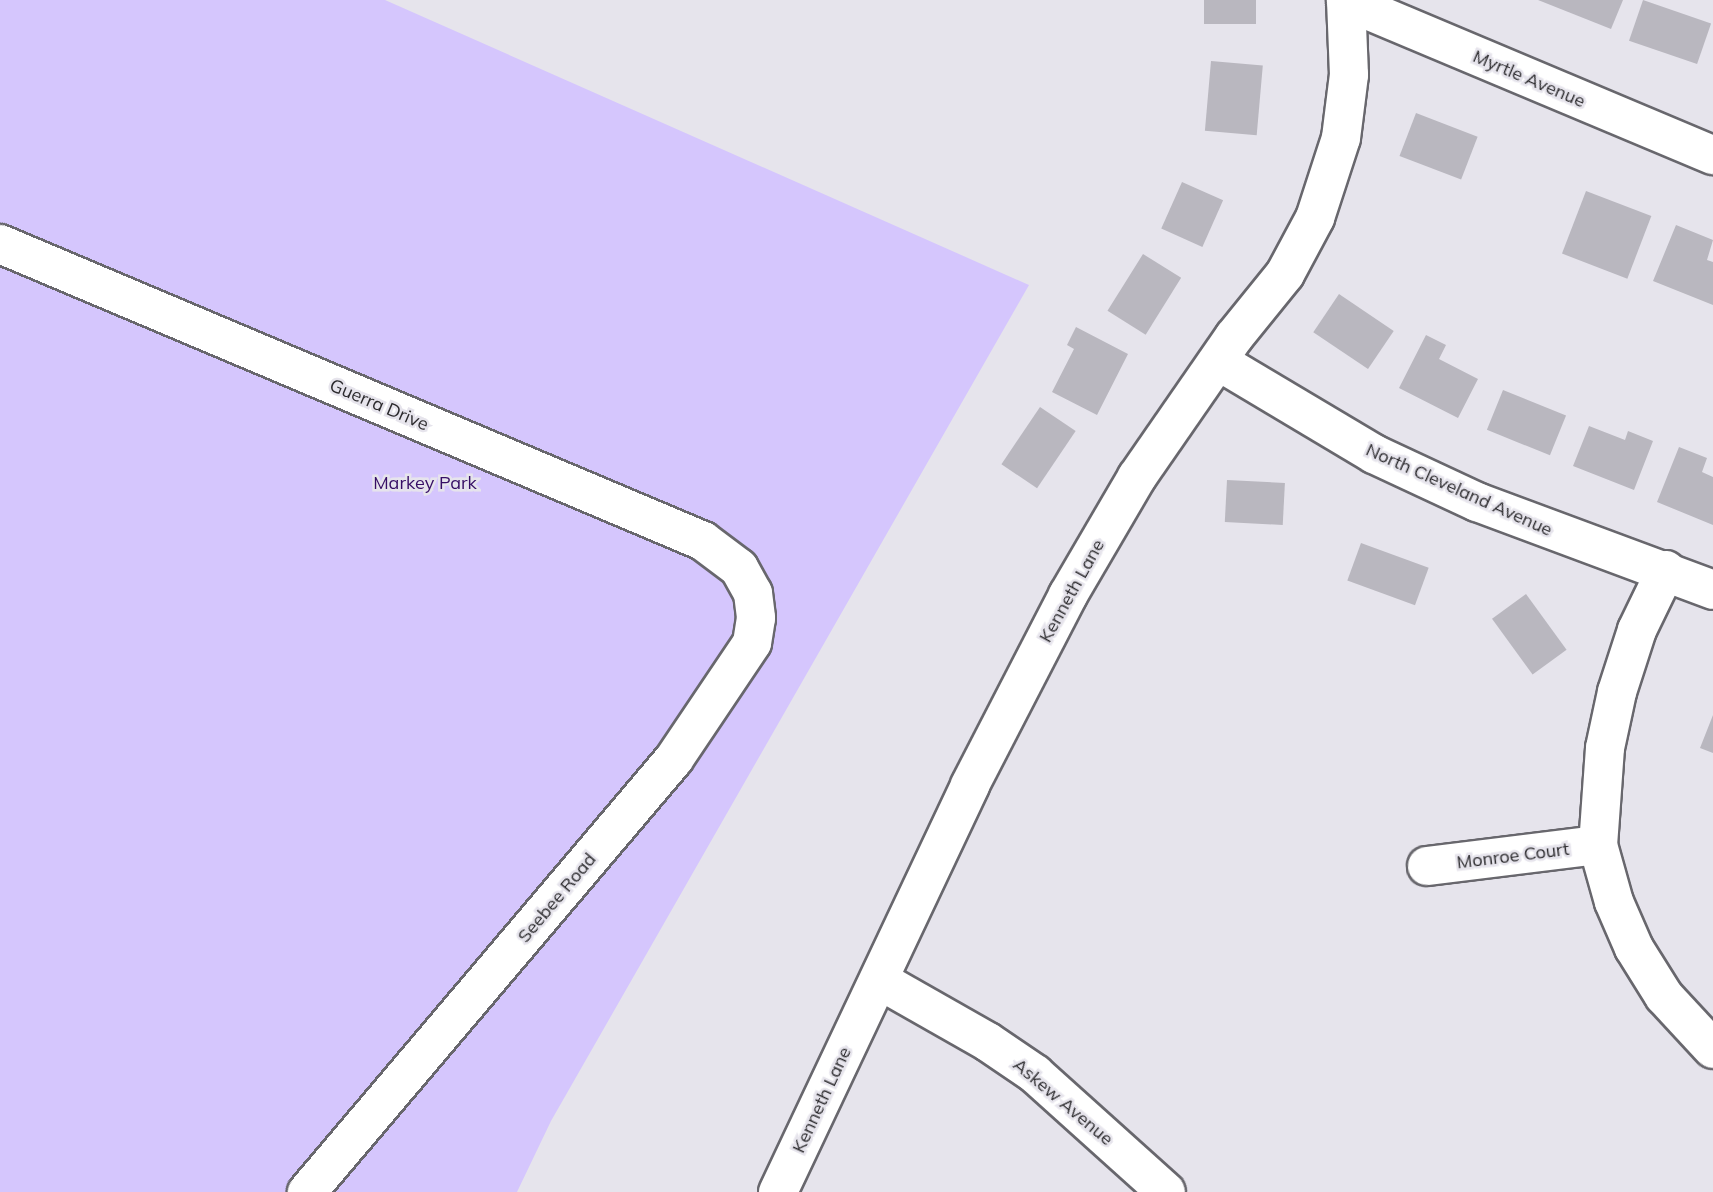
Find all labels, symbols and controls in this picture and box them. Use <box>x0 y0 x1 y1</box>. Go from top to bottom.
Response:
street label: Myrtle Avenue <box>1470 46 1588 112</box>
street label: Guerra Drive <box>326 374 432 436</box>
street label: North Cleveland Avenue <box>1363 439 1555 541</box>
park label: Markey Park <box>373 472 477 494</box>
street label: Kenneth Lane <box>1035 536 1109 646</box>
street label: Monroe Court <box>1456 838 1570 874</box>
street label: Seebee Road <box>513 849 601 947</box>
street label: Kenneth Lane <box>788 1044 856 1156</box>
street label: Askew Avenue <box>1009 1054 1117 1150</box>

